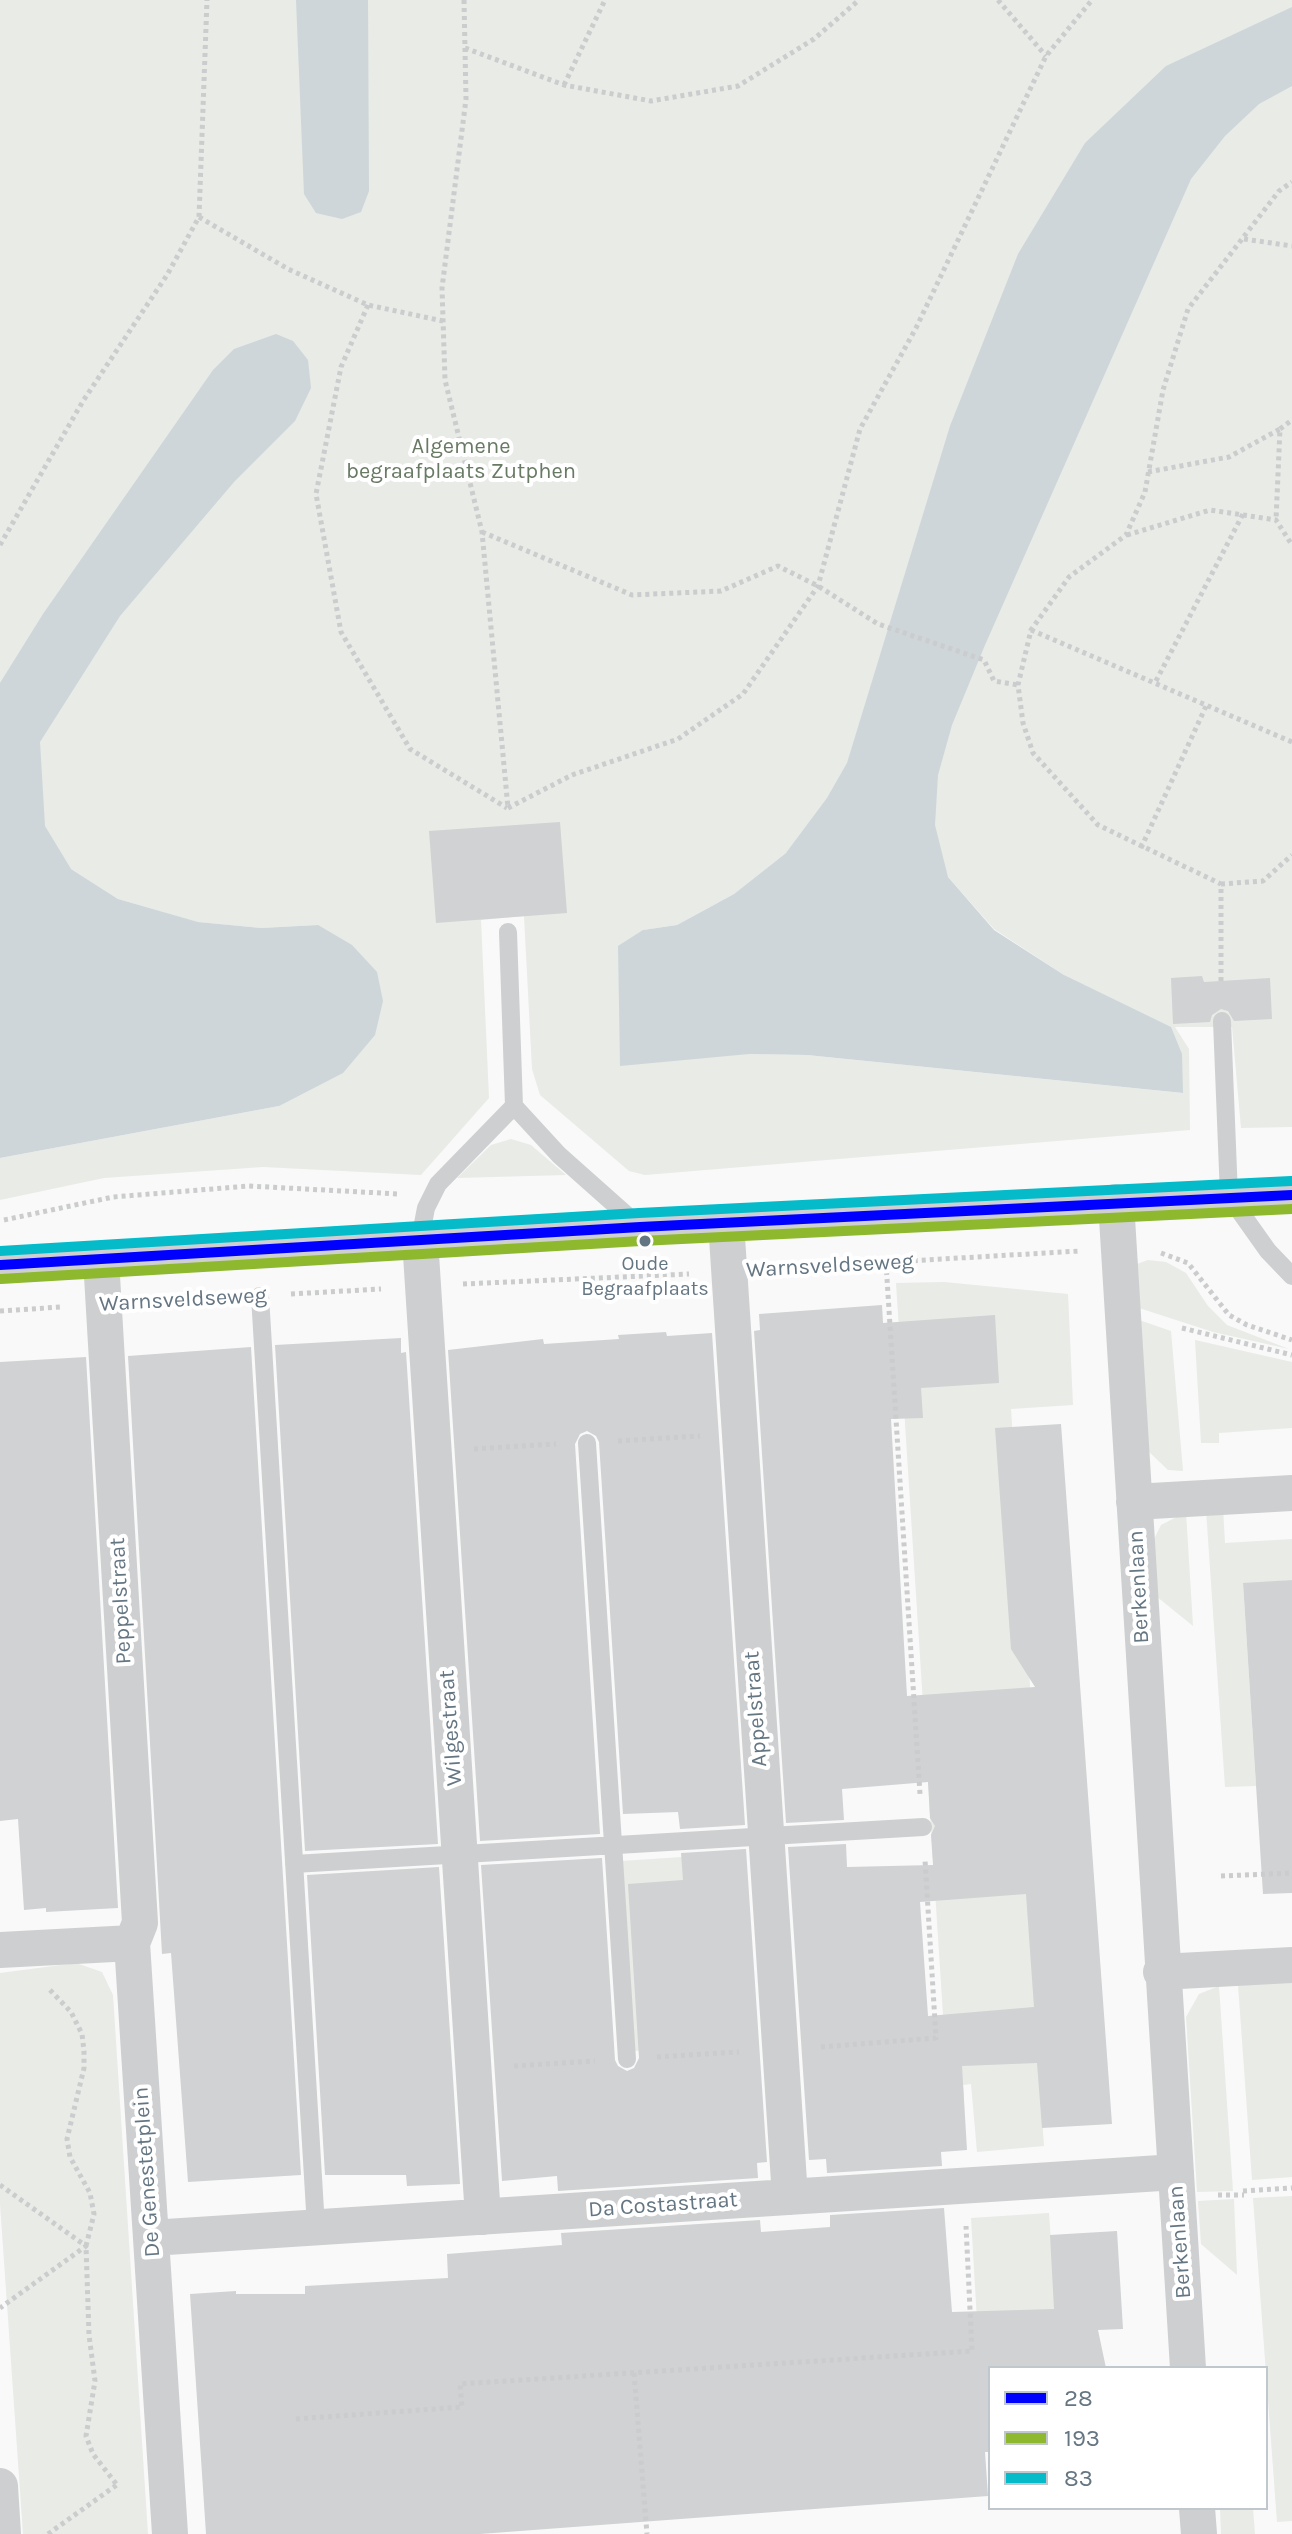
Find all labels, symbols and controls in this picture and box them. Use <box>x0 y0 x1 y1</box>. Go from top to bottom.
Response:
park label: Algemene begraafplaats Zutphen <box>346 434 576 486</box>
marker: Oude Begraafplaats <box>637 1233 653 1249</box>
street label: Warnsveldseweg <box>745 1248 915 1284</box>
place label: Oude Begraafplaats <box>581 1252 709 1299</box>
street label: Warnsveldseweg <box>98 1282 268 1318</box>
street label: Berkenlaan <box>1123 1530 1155 1644</box>
street label: Peppelstraat <box>104 1537 138 1665</box>
street label: Appelstraat <box>739 1650 773 1768</box>
street label: Wilgestraat <box>434 1669 468 1787</box>
street label: De Genestetplein <box>128 2086 166 2258</box>
street label: Berkenlaan <box>1163 2184 1197 2300</box>
street label: Da Costastraat <box>587 2187 739 2223</box>
legend <box>988 2366 1268 2510</box>
text: 28 <box>1064 2384 1093 2412</box>
text: 193 <box>1064 2424 1100 2452</box>
text: 83 <box>1064 2464 1093 2492</box>

